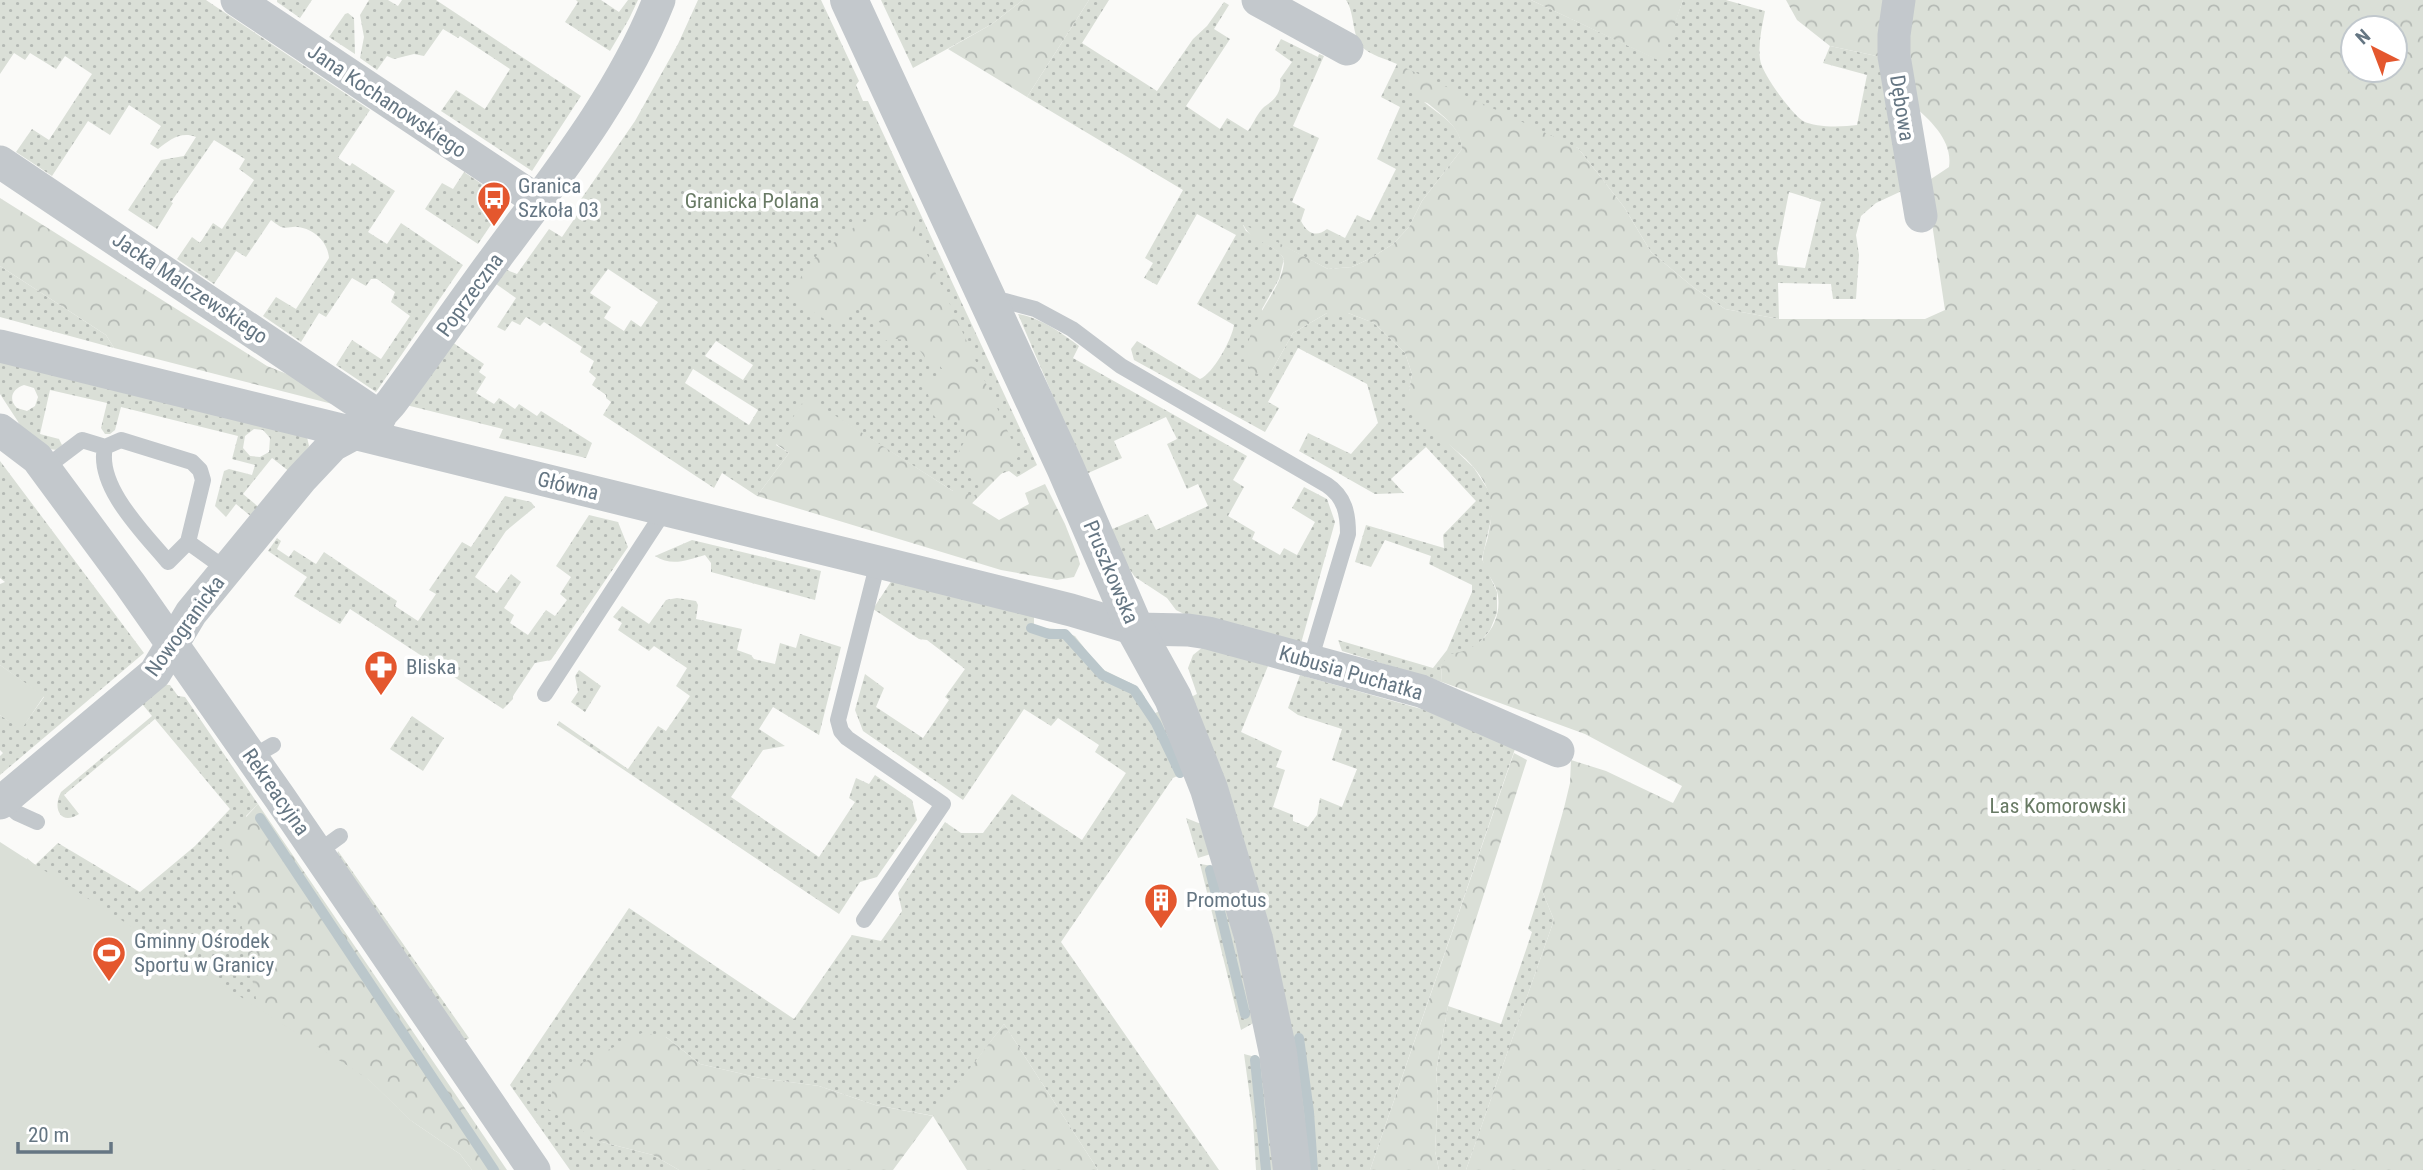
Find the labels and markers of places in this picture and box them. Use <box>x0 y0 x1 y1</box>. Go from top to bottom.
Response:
place label: Granica Szkoła 03 <box>518 174 599 222</box>
bus stop icon: Granica Szkoła 03 <box>475 179 513 228</box>
pharmacy icon: Bliska <box>362 648 400 697</box>
place label: Bliska <box>406 655 456 679</box>
building icon: Promotus <box>1142 881 1180 930</box>
place label: Promotus <box>1186 888 1267 912</box>
place label: Gminny Ośrodek Sportu w Granicy <box>134 929 274 977</box>
sports icon: Gminny Ośrodek Sportu w Granicy <box>90 934 128 983</box>

